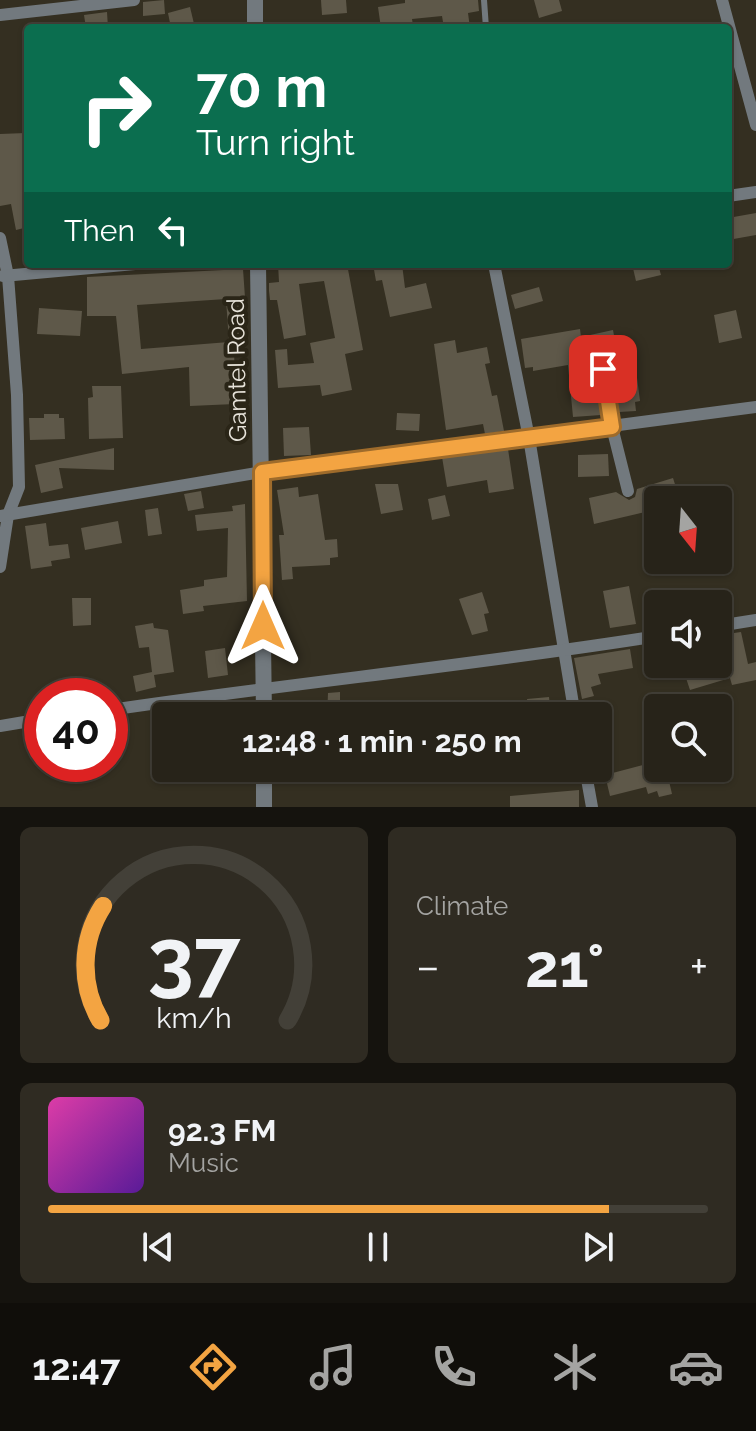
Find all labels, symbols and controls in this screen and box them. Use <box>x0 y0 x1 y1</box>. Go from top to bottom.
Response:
text: 70 m <box>196 54 327 120</box>
icon: right <box>64 56 168 160</box>
text: Turn right <box>196 121 355 163</box>
icon: left <box>151 208 195 252</box>
text: Then <box>64 213 135 248</box>
street label: Gamtel Road <box>221 298 252 442</box>
pin <box>569 335 637 403</box>
icon: arrive <box>581 347 625 391</box>
north arrow <box>644 486 732 574</box>
map controls <box>644 486 732 782</box>
position arrow <box>221 584 305 668</box>
button: sound <box>644 590 732 678</box>
speed limit sign: 40 <box>24 678 128 782</box>
button: search <box>644 694 732 782</box>
text: 12:48 · 1 min · 250 m <box>242 724 522 759</box>
text: Climate <box>416 891 508 921</box>
text: 37 <box>147 909 241 1006</box>
text: 21° <box>525 931 604 1001</box>
text: − <box>416 941 440 992</box>
text: + <box>690 941 708 992</box>
text: km/h <box>156 1001 232 1035</box>
text: 92.3 FM <box>168 1113 276 1148</box>
text: Music <box>168 1148 239 1178</box>
icon: previous <box>136 1225 180 1269</box>
icon: pause <box>356 1225 400 1269</box>
icon: next <box>576 1225 620 1269</box>
icon: directions <box>185 1339 241 1395</box>
icon: music <box>305 1339 361 1395</box>
icon: phone <box>426 1339 482 1395</box>
icon: climate <box>547 1339 603 1395</box>
icon: car <box>668 1339 724 1395</box>
text: 12:47 <box>32 1346 120 1388</box>

